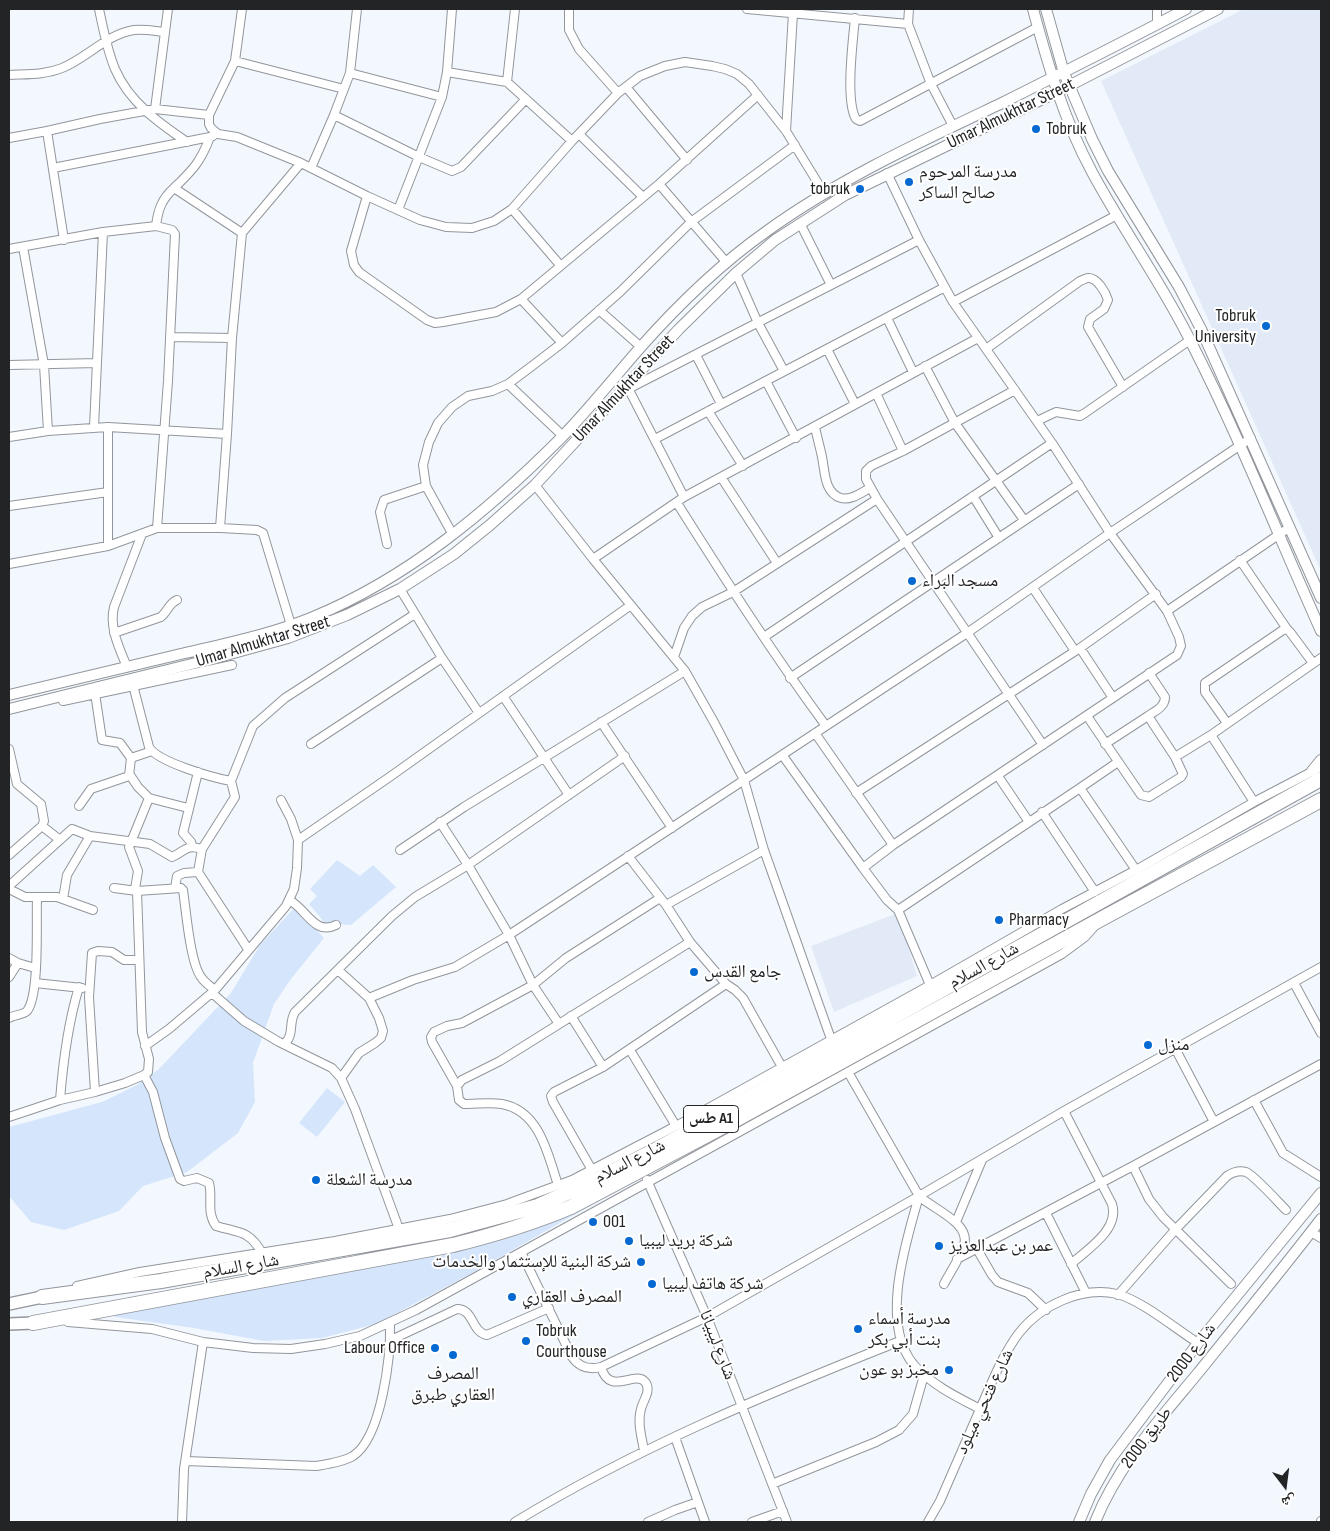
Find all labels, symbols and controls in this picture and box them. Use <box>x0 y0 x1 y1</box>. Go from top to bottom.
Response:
street label: Umar Almukhtar Street <box>944 74 1078 154</box>
place label: Tobruk <box>1046 118 1087 140</box>
marker: Tobruk <box>1030 123 1042 135</box>
place label: مدرسة المرحوم صالح الساكر <box>919 161 1017 203</box>
marker: مدرسة المرحوم صالح الساكر <box>903 176 915 188</box>
place label: tobruk <box>810 178 850 200</box>
marker: tobruk <box>854 183 866 195</box>
place label: Tobruk University <box>1195 305 1256 348</box>
marker: Tobruk University <box>1260 320 1272 332</box>
street label: Umar Almukhtar Street <box>569 331 679 447</box>
place label: مسجد البراء <box>922 570 998 592</box>
marker: مسجد البراء <box>906 575 918 587</box>
street label: Umar Almukhtar Street <box>193 611 333 673</box>
place label: Pharmacy <box>1009 909 1069 931</box>
marker: Pharmacy <box>993 914 1005 926</box>
street label: شارع السلام <box>945 938 1023 994</box>
place label: جامع القدس <box>704 961 781 983</box>
marker: جامع القدس <box>688 966 700 978</box>
place label: منزل <box>1158 1034 1189 1056</box>
marker: منزل <box>1142 1039 1154 1051</box>
road number: طس A1 <box>684 1106 738 1132</box>
street label: شارع السلام <box>591 1135 669 1189</box>
place label: مدرسة الشعلة <box>326 1169 413 1191</box>
marker: مدرسة الشعلة <box>310 1174 322 1186</box>
place label: 001 <box>603 1211 625 1233</box>
marker: 001 <box>587 1216 599 1228</box>
place label: شركة بريد ليبيا <box>639 1230 733 1252</box>
marker: شركة بريد ليبيا <box>623 1235 635 1247</box>
place label: عمر بن عبدالعزيز <box>949 1235 1053 1257</box>
marker: عمر بن عبدالعزيز <box>933 1240 945 1252</box>
street label: شارع السلام <box>201 1250 281 1284</box>
place label: شركة البنية للإستثمار والخدمات <box>432 1251 631 1273</box>
marker: شركة البنية للإستثمار والخدمات <box>635 1256 647 1268</box>
place label: شركة هاتف ليبيا <box>662 1273 764 1295</box>
marker: شركة هاتف ليبيا <box>646 1278 658 1290</box>
place label: المصرف العقاري <box>522 1286 622 1308</box>
marker: المصرف العقاري <box>506 1291 518 1303</box>
street label: شارع ليبيانا <box>694 1307 740 1383</box>
place label: مدرسة أسماء بنت أبي بكر <box>868 1308 951 1350</box>
street label: شارع 2000 <box>1163 1319 1221 1387</box>
place label: Tobruk Courthouse <box>536 1320 607 1362</box>
marker: مدرسة أسماء بنت أبي بكر <box>852 1323 864 1335</box>
marker: Tobruk Courthouse <box>520 1335 532 1347</box>
place label: Labour Office <box>344 1337 425 1359</box>
marker: Labour Office <box>429 1342 441 1354</box>
street label: شارع فتحي ميلود <box>951 1346 1019 1458</box>
marker: المصرف العقاري طبرق <box>447 1349 459 1361</box>
place label: مخبز بو عون <box>859 1359 939 1381</box>
place label: المصرف العقاري طبرق <box>411 1363 495 1406</box>
marker: مخبز بو عون <box>943 1364 955 1376</box>
street label: طريق 2000 <box>1117 1403 1177 1473</box>
north arrow <box>1260 1461 1310 1511</box>
text: ش <box>1280 1491 1298 1511</box>

